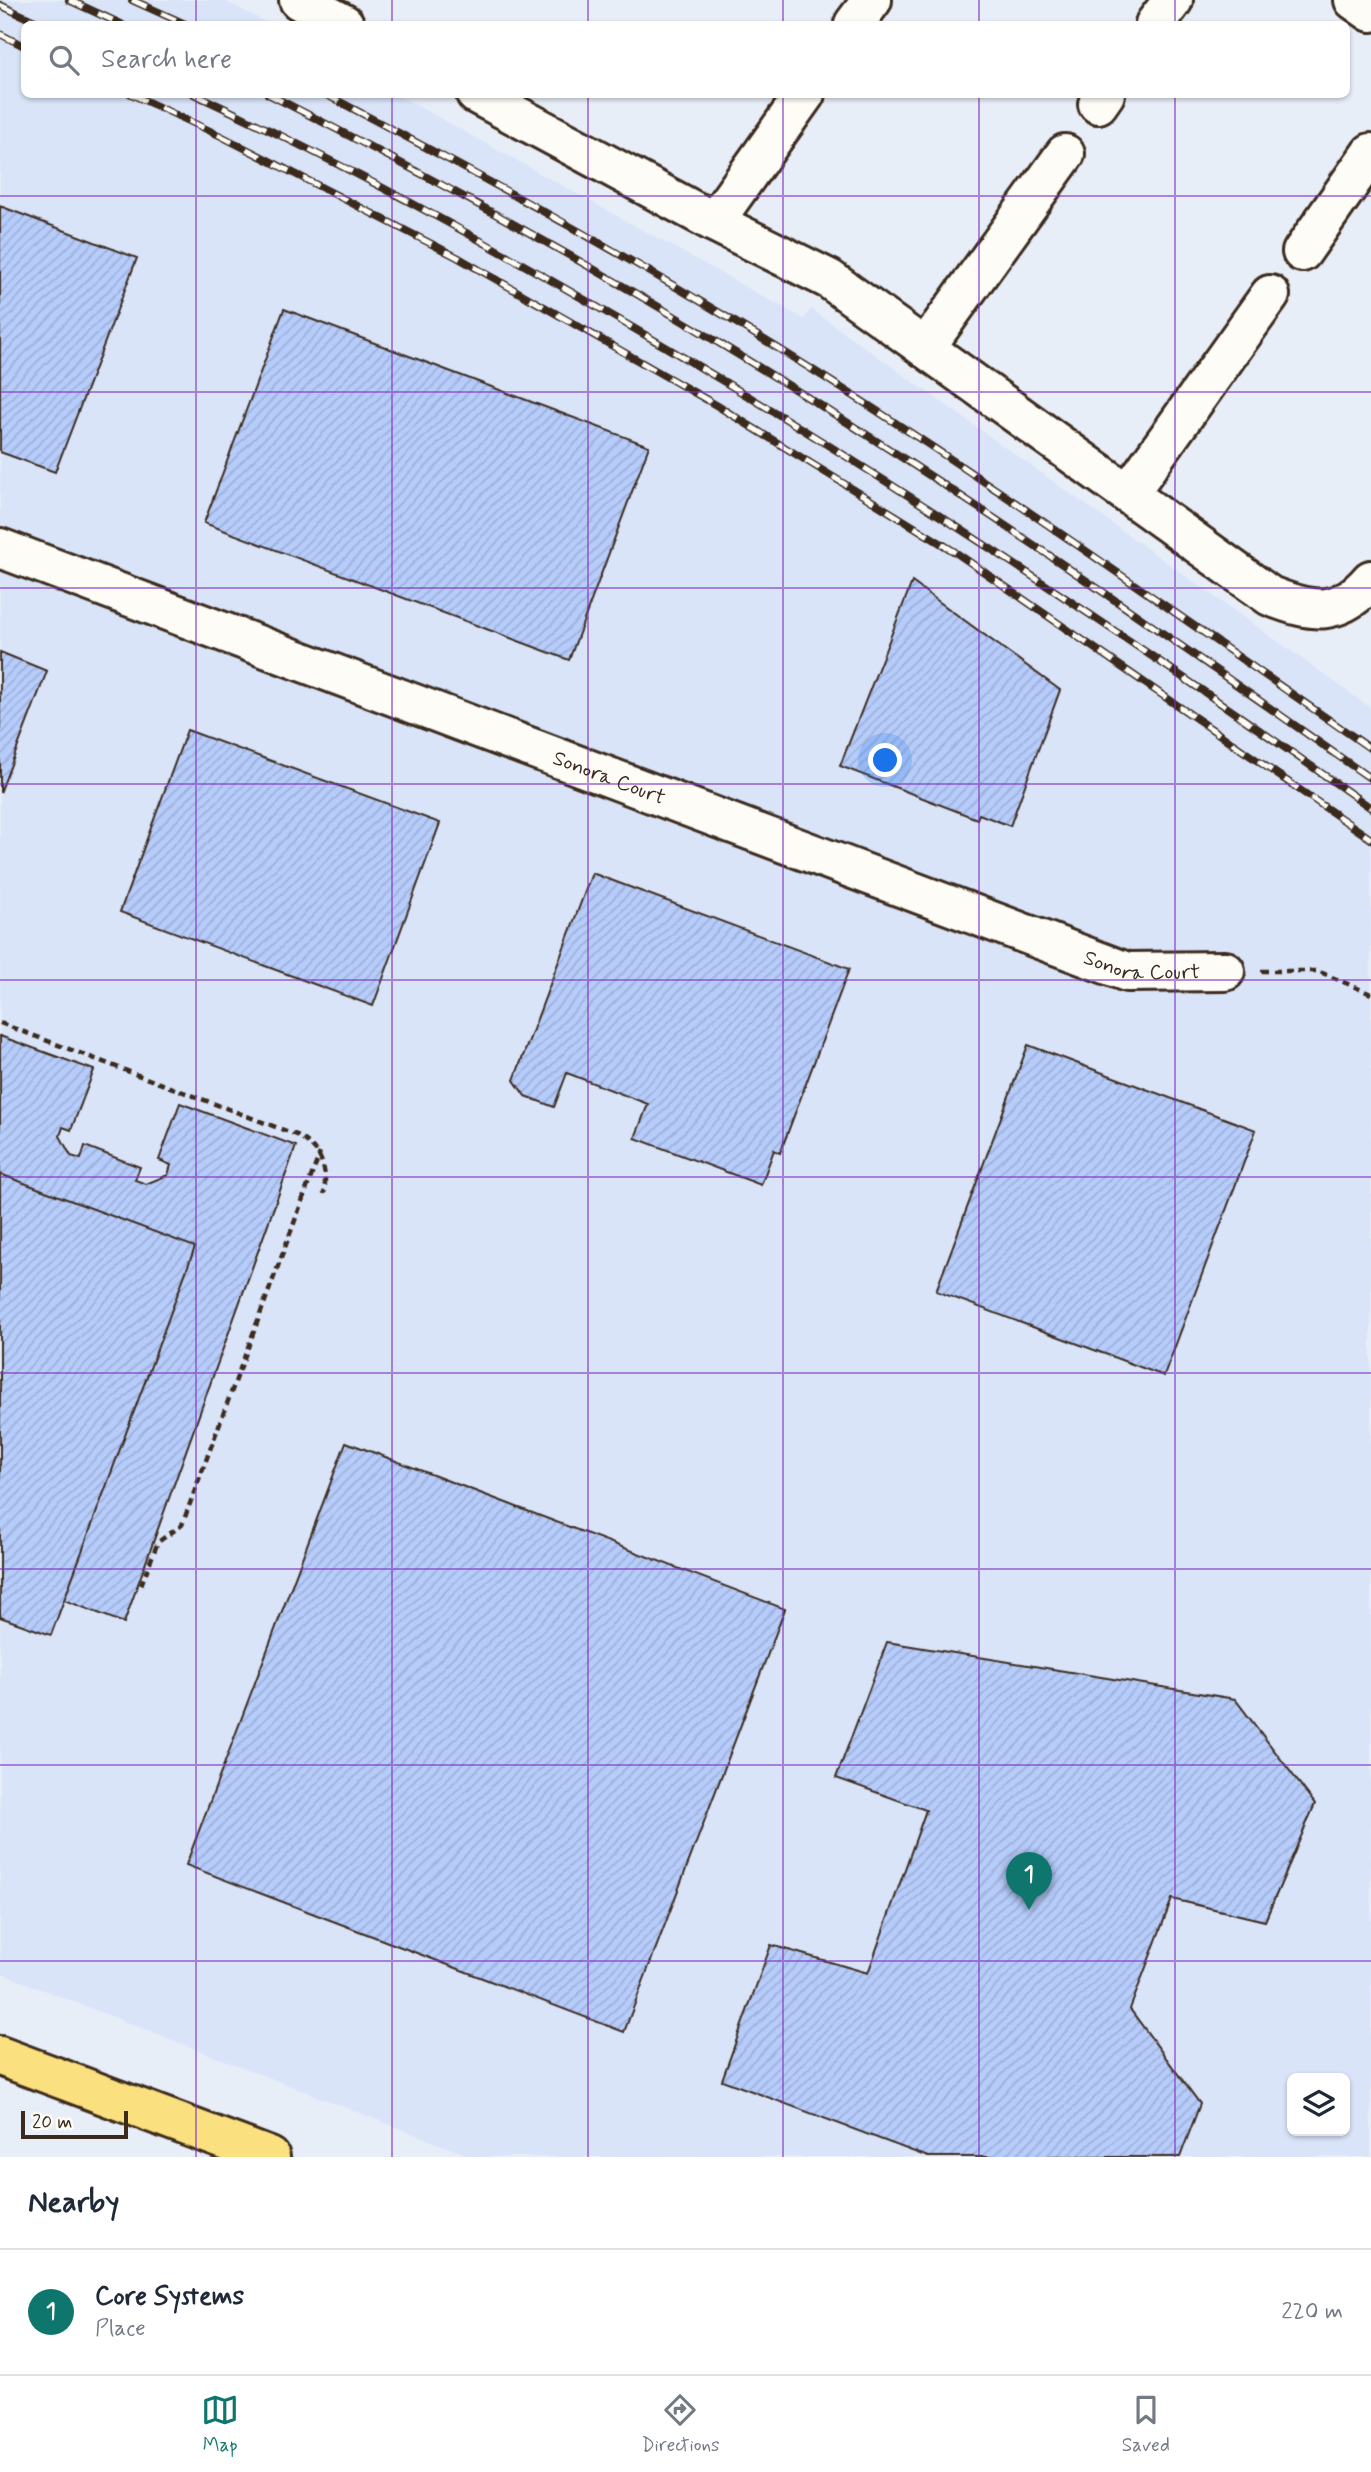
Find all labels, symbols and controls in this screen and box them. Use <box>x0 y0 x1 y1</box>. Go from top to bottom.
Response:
search box <box>21 21 1350 98</box>
icon: search <box>45 41 83 79</box>
text: Search here <box>101 43 232 77</box>
your location <box>868 743 902 777</box>
street label: Sonora Court <box>549 744 669 812</box>
street label: Sonora Court <box>1079 944 1200 988</box>
pin: 1 <box>1006 1852 1052 1910</box>
map controls <box>1287 2073 1350 2136</box>
button: layers <box>1287 2073 1350 2136</box>
scale bar <box>21 2108 128 2140</box>
text: 20 m <box>32 2110 72 2135</box>
text: Nearby <box>28 2183 119 2222</box>
text: Core Systems <box>95 2280 244 2314</box>
text: 1 <box>46 2297 56 2327</box>
text: 220 m <box>1281 2297 1343 2327</box>
text: Place <box>95 2314 146 2344</box>
tab: Map <box>201 2391 239 2458</box>
tab: Directions <box>641 2391 720 2458</box>
tab: Saved <box>1122 2391 1170 2458</box>

